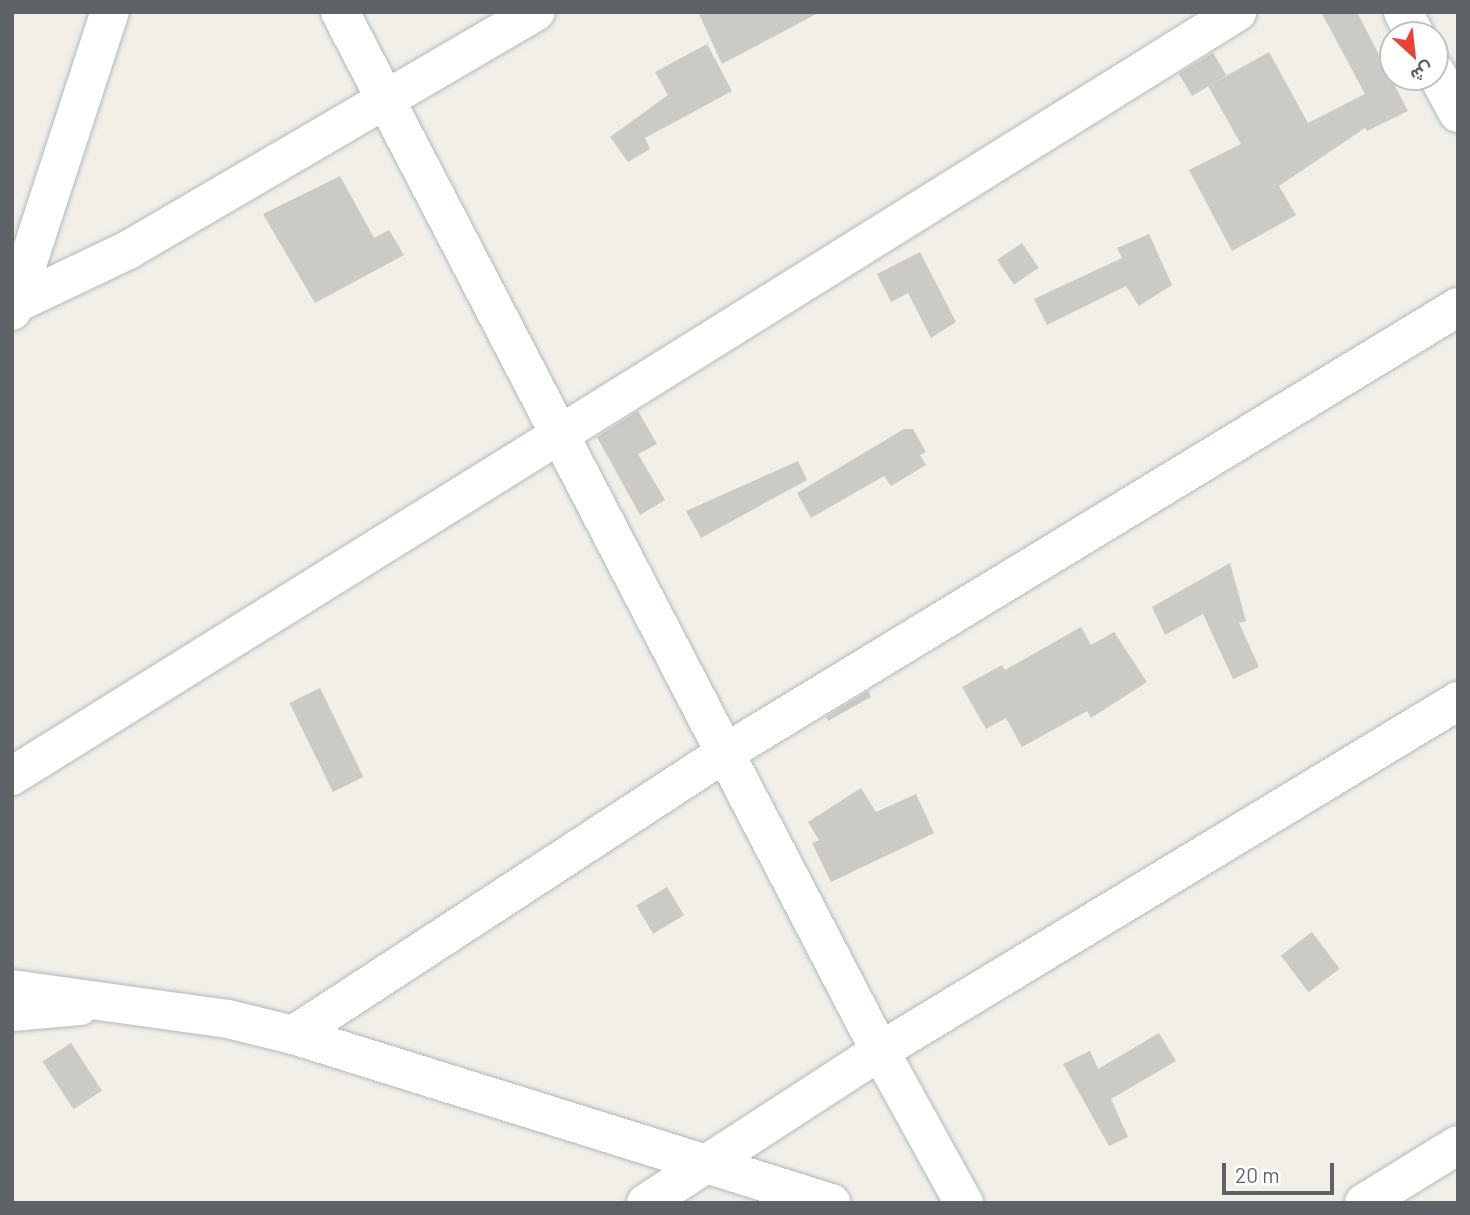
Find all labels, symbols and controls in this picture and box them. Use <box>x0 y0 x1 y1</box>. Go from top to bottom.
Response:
north arrow <box>1379 21 1449 91</box>
text: ش <box>1407 58 1438 89</box>
scale bar <box>1225 1148 1337 1192</box>
text: 20 m <box>1235 1162 1280 1187</box>

